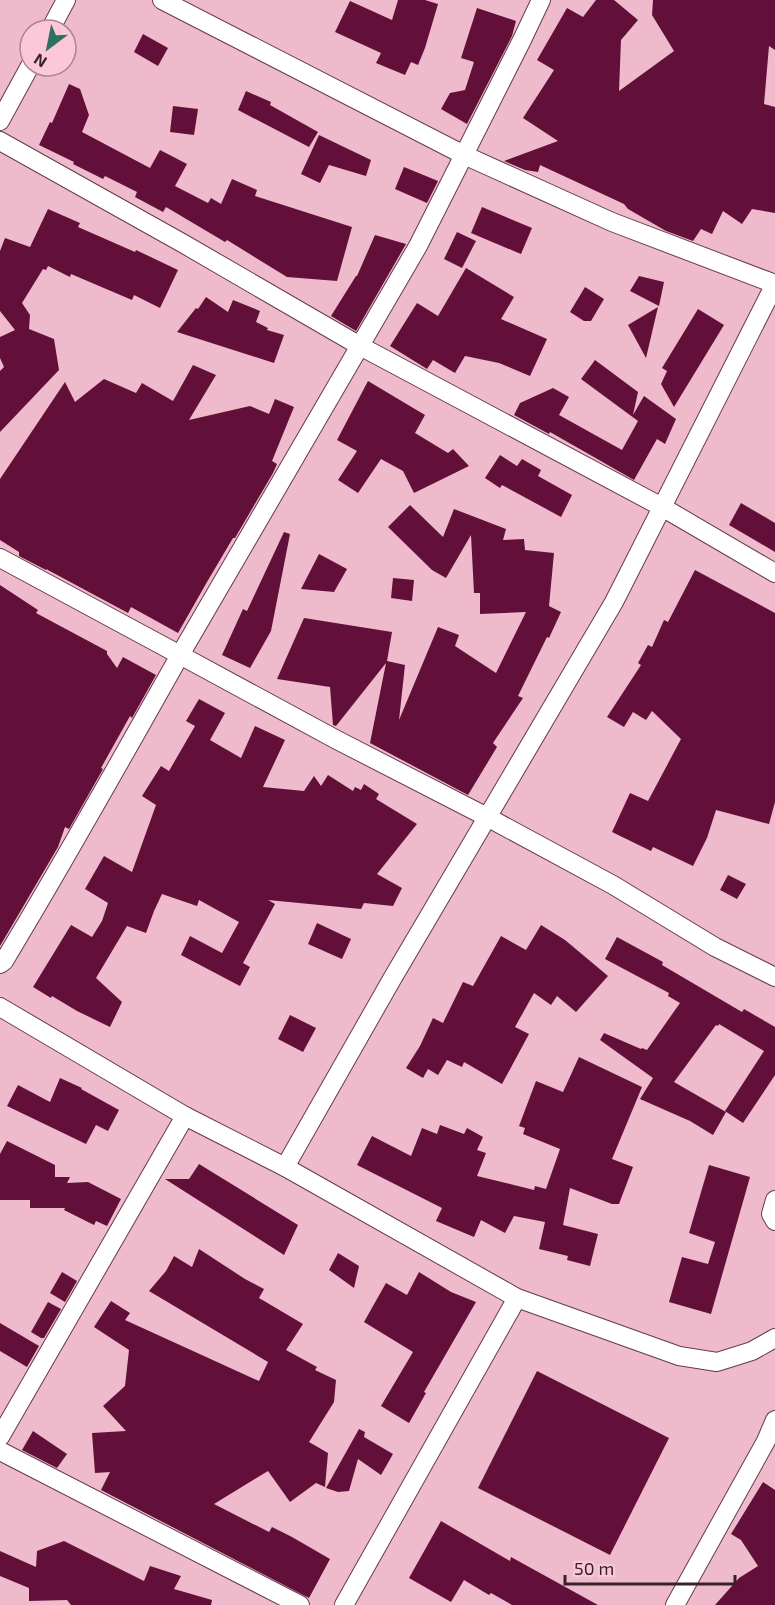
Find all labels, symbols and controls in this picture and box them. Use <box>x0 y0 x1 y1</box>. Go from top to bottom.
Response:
north arrow <box>18 18 78 78</box>
text: N <box>30 50 50 72</box>
scale bar <box>565 1548 734 1586</box>
text: 50 m <box>574 1557 614 1579</box>

